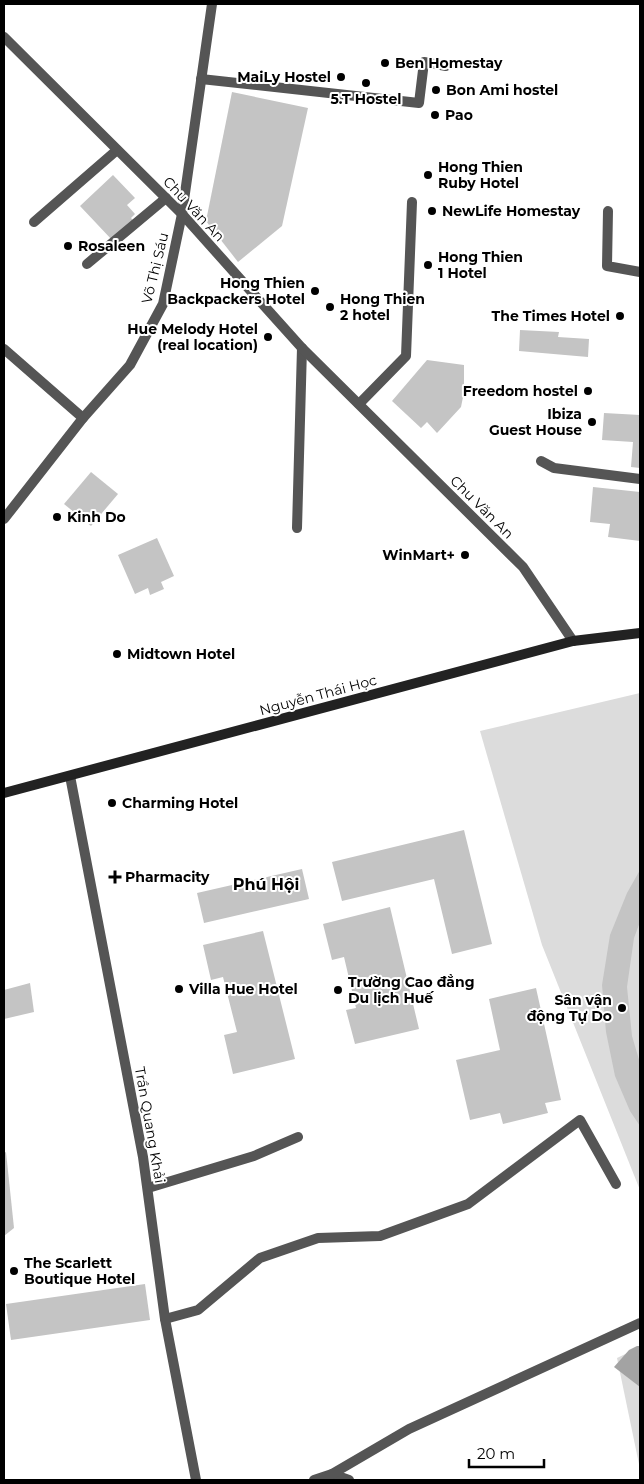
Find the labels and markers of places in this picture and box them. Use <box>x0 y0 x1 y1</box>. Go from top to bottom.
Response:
place label: Ben Homestay <box>395 54 503 72</box>
marker: Ben Homestay <box>379 57 391 69</box>
place label: MaiLy Hostel <box>237 68 331 86</box>
marker: MaiLy Hostel <box>335 71 347 83</box>
marker: 5.T Hostel <box>360 77 372 89</box>
place label: Bon Ami hostel <box>446 81 558 99</box>
marker: Bon Ami hostel <box>430 84 442 96</box>
place label: 5.T Hostel <box>331 90 401 108</box>
place label: Pao <box>445 106 473 124</box>
marker: Pao <box>429 109 441 121</box>
place label: Hong Thien Ruby Hotel <box>438 158 523 192</box>
marker: Hong Thien Ruby Hotel <box>422 169 434 181</box>
place label: NewLife Homestay <box>442 202 581 220</box>
marker: NewLife Homestay <box>426 205 438 217</box>
place label: Rosaleen <box>78 237 145 255</box>
marker: Rosaleen <box>62 240 74 252</box>
place label: Hong Thien 1 Hotel <box>438 248 523 282</box>
marker: Hong Thien 1 Hotel <box>422 259 434 271</box>
place label: Hong Thien Backpackers Hotel <box>167 274 305 308</box>
marker: Hong Thien Backpackers Hotel <box>309 285 321 297</box>
place label: Hong Thien 2 hotel <box>340 290 425 324</box>
marker: Hong Thien 2 hotel <box>324 301 336 313</box>
place label: The Times Hotel <box>492 307 610 325</box>
marker: The Times Hotel <box>614 310 626 322</box>
place label: Hue Melody Hotel (real location) <box>127 320 258 354</box>
marker: Hue Melody Hotel (real location) <box>262 331 274 343</box>
place label: Freedom hostel <box>463 382 578 400</box>
marker: Freedom hostel <box>582 385 594 397</box>
place label: Ibiza Guest House <box>489 405 582 439</box>
marker: Ibiza Guest House <box>586 416 598 428</box>
place label: Kinh Do <box>67 508 126 526</box>
marker: Kinh Do <box>51 511 63 523</box>
place label: WinMart+ <box>382 546 455 564</box>
marker: WinMart+ <box>459 549 471 561</box>
place label: Midtown Hotel <box>127 645 235 663</box>
marker: Midtown Hotel <box>111 648 123 660</box>
place label: Charming Hotel <box>122 794 238 812</box>
marker: Charming Hotel <box>106 797 118 809</box>
place label: Pharmacity <box>125 868 210 886</box>
marker: Pharmacity <box>109 871 121 883</box>
place label: Trường Cao đẳng Du lịch Huế <box>348 973 474 1007</box>
place label: Villa Hue Hotel <box>188 980 298 998</box>
marker: Villa Hue Hotel <box>173 983 185 995</box>
marker: Trường Cao đẳng Du lịch Huế <box>332 984 344 996</box>
place label: Sân vận động Tự Do <box>527 991 612 1025</box>
marker: Sân vận động Tự Do <box>616 1002 628 1014</box>
place label: The Scarlett Boutique Hotel <box>24 1254 135 1288</box>
marker: The Scarlett Boutique Hotel <box>8 1265 20 1277</box>

